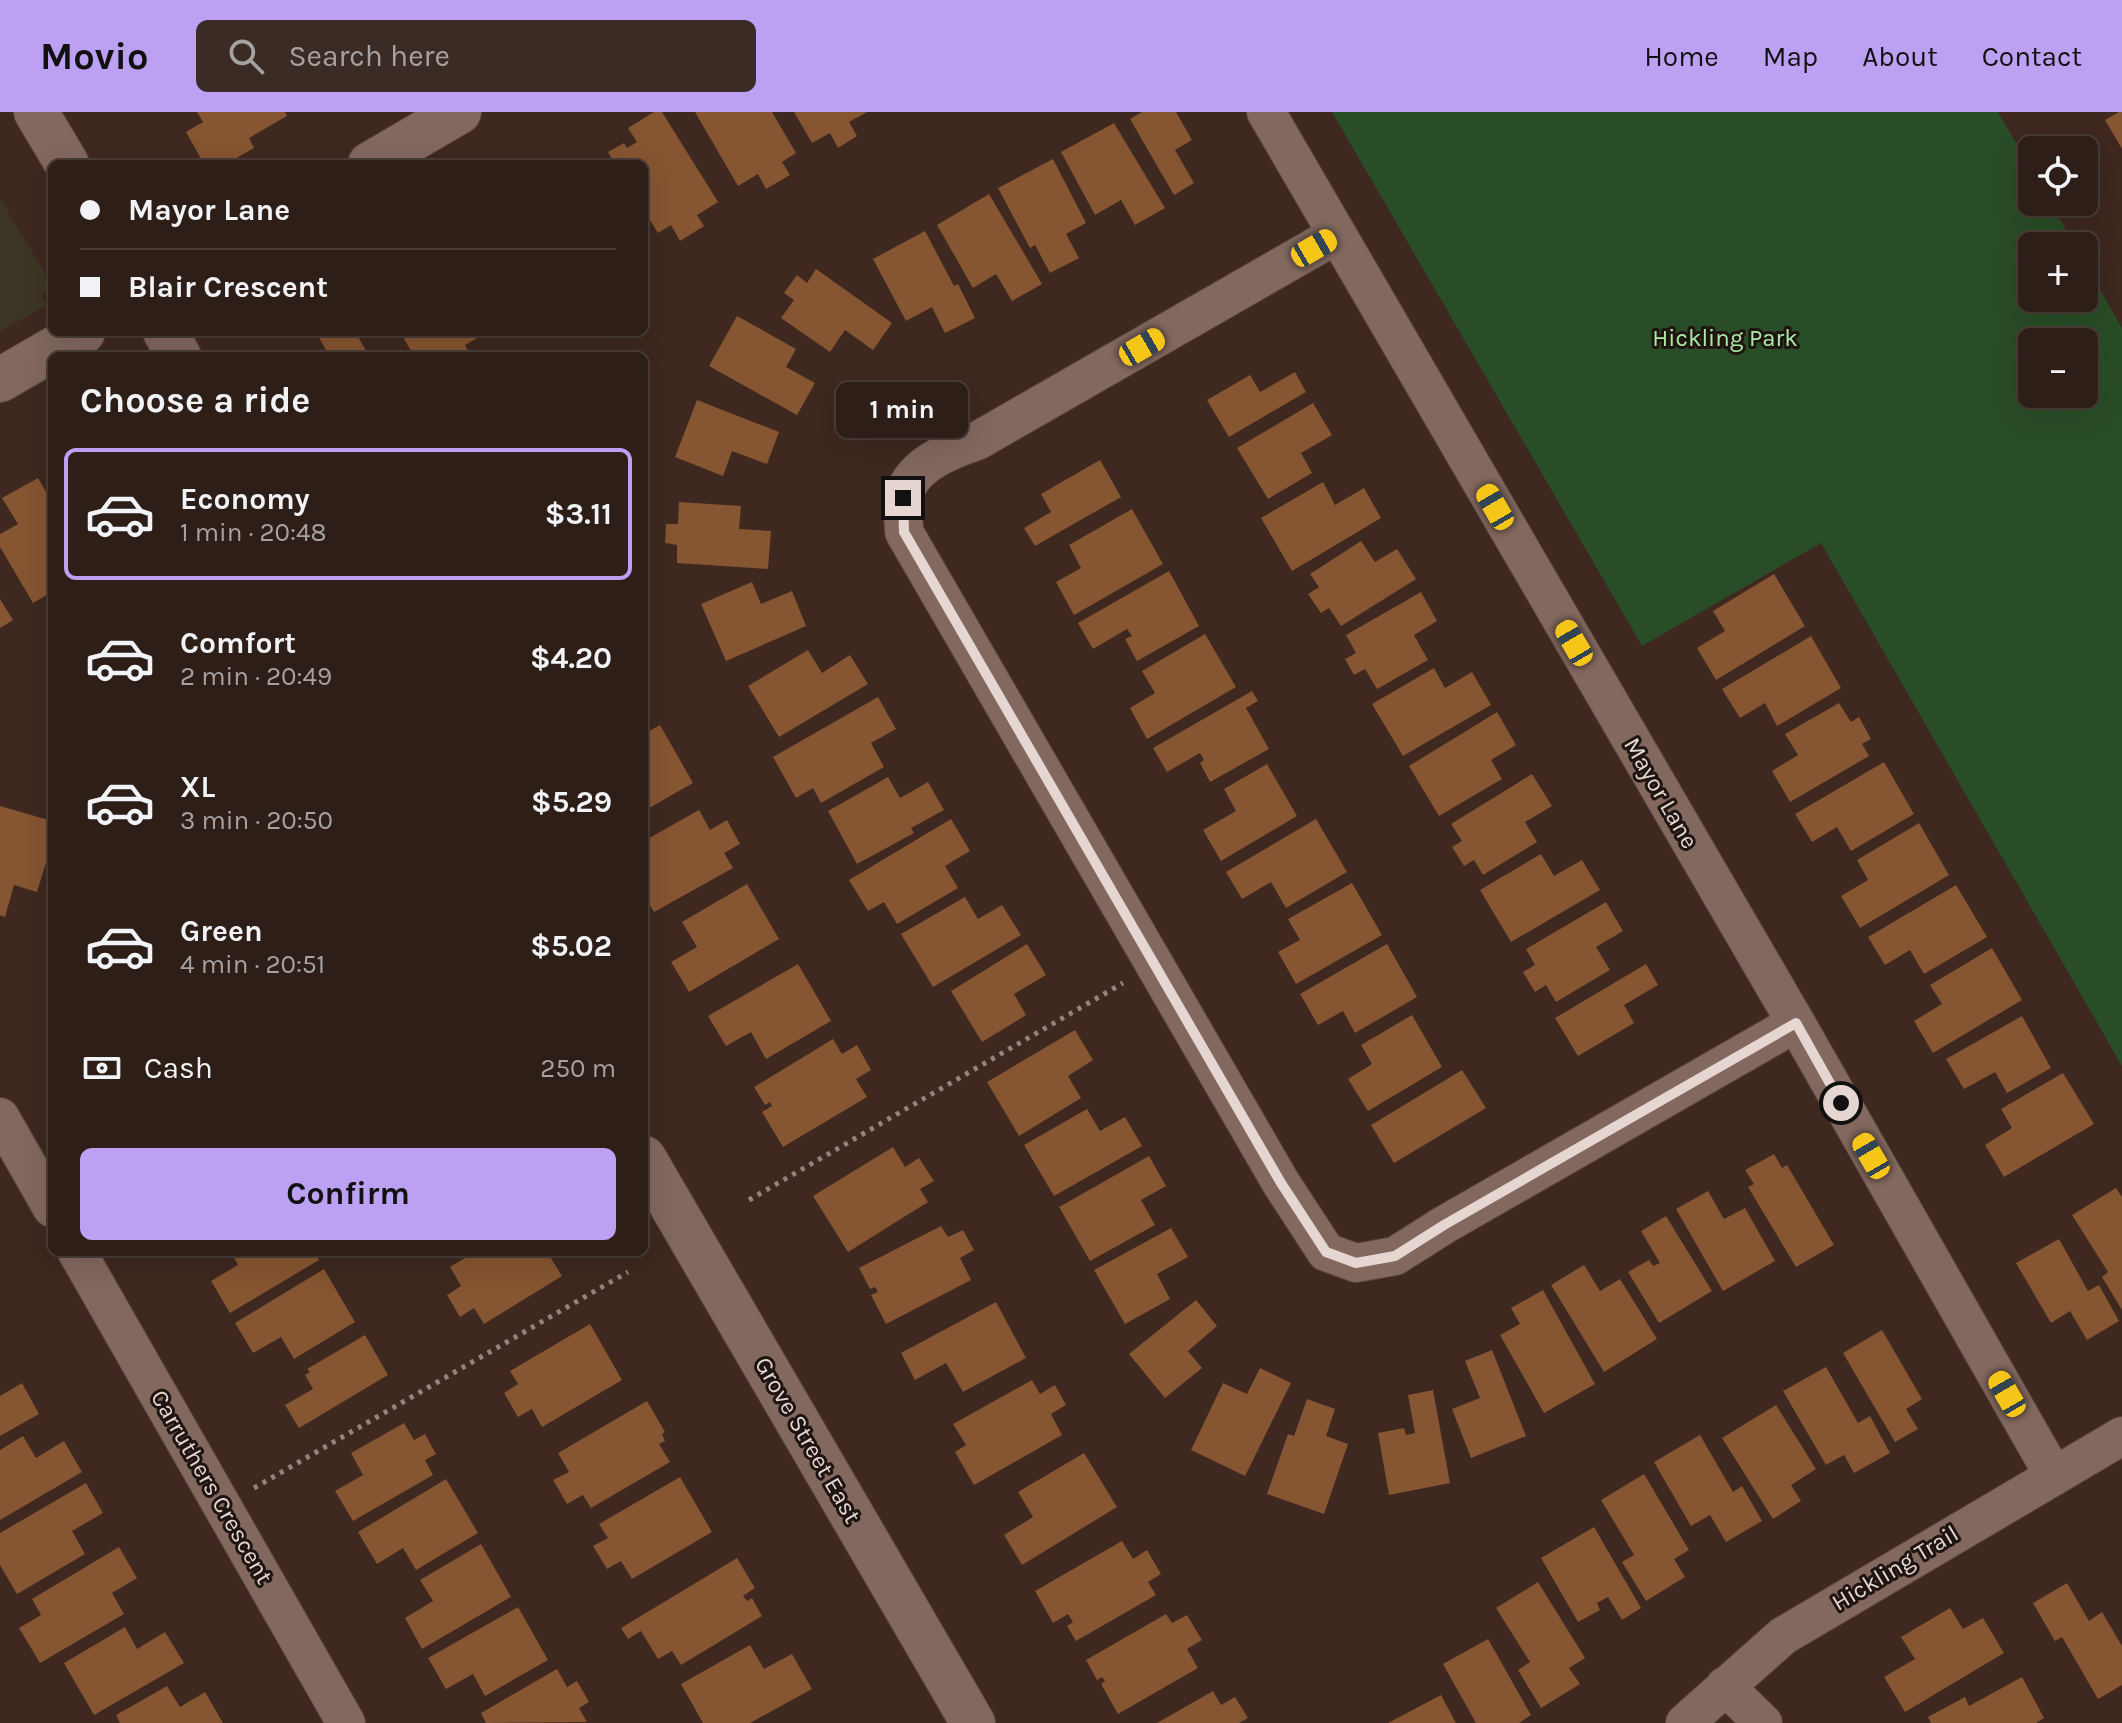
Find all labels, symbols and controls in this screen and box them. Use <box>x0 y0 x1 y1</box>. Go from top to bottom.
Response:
search box <box>196 20 756 92</box>
text: Movio <box>40 34 148 79</box>
icon: search <box>224 34 268 78</box>
text: Search here <box>288 38 450 74</box>
text: Home <box>1644 40 1719 73</box>
text: Map <box>1763 40 1818 73</box>
text: About <box>1862 40 1938 73</box>
text: Contact <box>1982 40 2082 73</box>
map controls <box>2018 136 2098 408</box>
button: locate <box>2018 136 2098 216</box>
text: Mayor Lane <box>128 192 290 228</box>
car <box>1287 226 1341 270</box>
button: + <box>2018 232 2098 312</box>
text: Blair Crescent <box>128 269 328 305</box>
park label: Hickling Park <box>1652 324 1798 352</box>
car <box>1115 325 1169 369</box>
button: − <box>2018 328 2098 408</box>
text: Choose a ride <box>80 379 310 421</box>
callout: 1 min <box>837 382 969 438</box>
text: 1 min <box>869 394 935 425</box>
icon: car <box>84 478 156 550</box>
route end <box>885 480 921 516</box>
car <box>1473 480 1517 534</box>
text: Economy <box>180 481 310 517</box>
text: $3.11 <box>545 496 612 532</box>
text: 1 min · 20:48 <box>180 517 327 548</box>
car <box>1552 616 1596 670</box>
icon: car <box>84 622 156 694</box>
text: Comfort <box>180 625 296 661</box>
text: $4.20 <box>530 640 612 676</box>
text: 2 min · 20:49 <box>180 661 332 692</box>
street label: Mayor Lane <box>1618 733 1704 853</box>
icon: car <box>84 766 156 838</box>
text: XL <box>180 769 215 805</box>
text: $5.29 <box>531 784 612 820</box>
text: 3 min · 20:50 <box>180 805 333 836</box>
icon: car <box>84 910 156 982</box>
text: Green <box>180 913 263 949</box>
text: $5.02 <box>530 928 612 964</box>
text: 4 min · 20:51 <box>180 949 325 980</box>
icon: cash <box>80 1046 124 1090</box>
text: Cash <box>144 1050 213 1086</box>
text: 250 m <box>540 1053 616 1084</box>
route start <box>1823 1085 1859 1121</box>
car <box>1849 1129 1893 1183</box>
button: Confirm <box>80 1148 616 1240</box>
street label: Grove Street East <box>749 1352 867 1528</box>
car <box>1985 1367 2029 1421</box>
street label: Carruthers Crescent <box>145 1385 279 1589</box>
street label: Hickling Trail <box>1827 1519 1963 1617</box>

